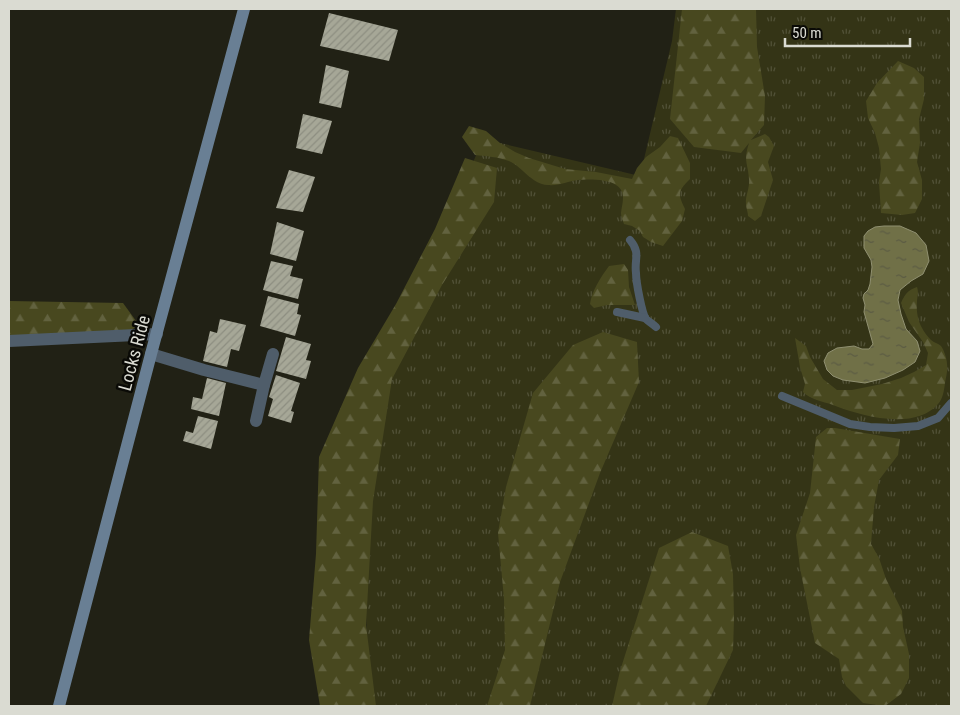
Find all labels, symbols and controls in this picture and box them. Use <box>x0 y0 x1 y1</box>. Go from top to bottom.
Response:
scale bar <box>785 15 910 47</box>
text: 50 m <box>792 24 822 42</box>
street label: Locks Ride <box>114 313 154 393</box>

